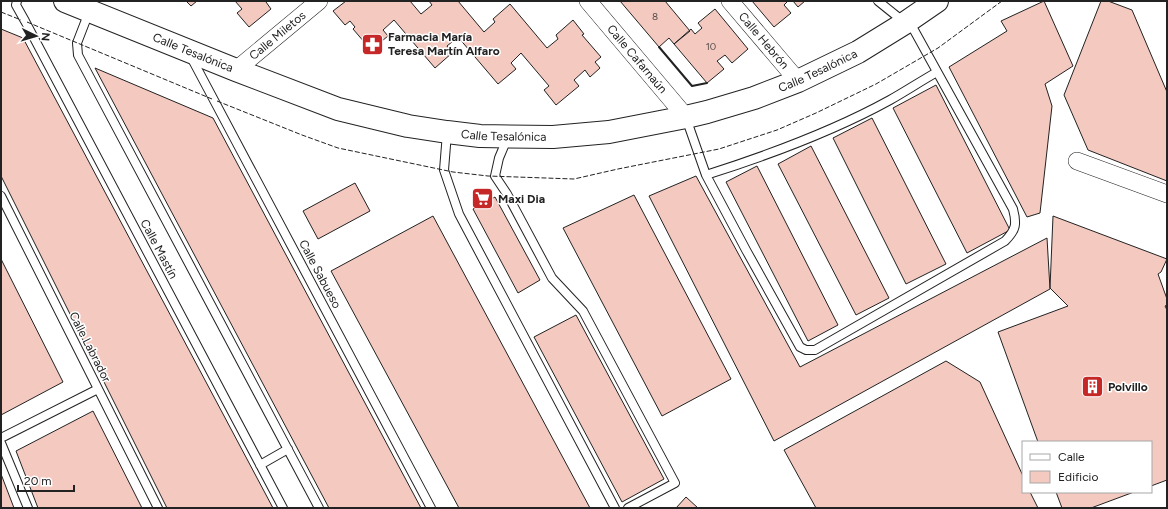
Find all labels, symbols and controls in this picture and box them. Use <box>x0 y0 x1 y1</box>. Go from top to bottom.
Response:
street label: Calle Miletos <box>247 8 309 63</box>
street label: Calle Hebrón <box>736 9 792 72</box>
house number: 8 <box>652 10 658 23</box>
north arrow <box>16 16 56 56</box>
street label: Calle Cafarnaún <box>604 22 670 96</box>
street label: Calle Tesalónica <box>151 30 235 75</box>
place label: Farmacia María Teresa Martín Alfaro <box>388 30 500 58</box>
pharmacy icon: Farmacia María Teresa Martín Alfaro <box>359 31 385 57</box>
text: N <box>39 32 52 42</box>
house number: 10 <box>706 40 716 53</box>
street label: Calle Tesalónica <box>776 46 860 95</box>
street label: Calle Tesalónica <box>460 127 547 144</box>
supermarket icon: Maxi Dia <box>470 186 496 212</box>
place label: Maxi Dia <box>498 192 545 206</box>
street label: Calle Mastín <box>137 217 181 281</box>
street label: Calle Sabueso <box>296 237 344 311</box>
street label: Calle Labrador <box>66 309 114 385</box>
building icon: Polvillo <box>1079 374 1105 400</box>
place label: Polvillo <box>1108 380 1148 394</box>
legend <box>1022 441 1152 493</box>
text: Calle <box>1058 450 1085 464</box>
scale bar <box>18 467 74 493</box>
text: Edificio <box>1058 470 1098 484</box>
text: 20 m <box>24 474 52 488</box>

